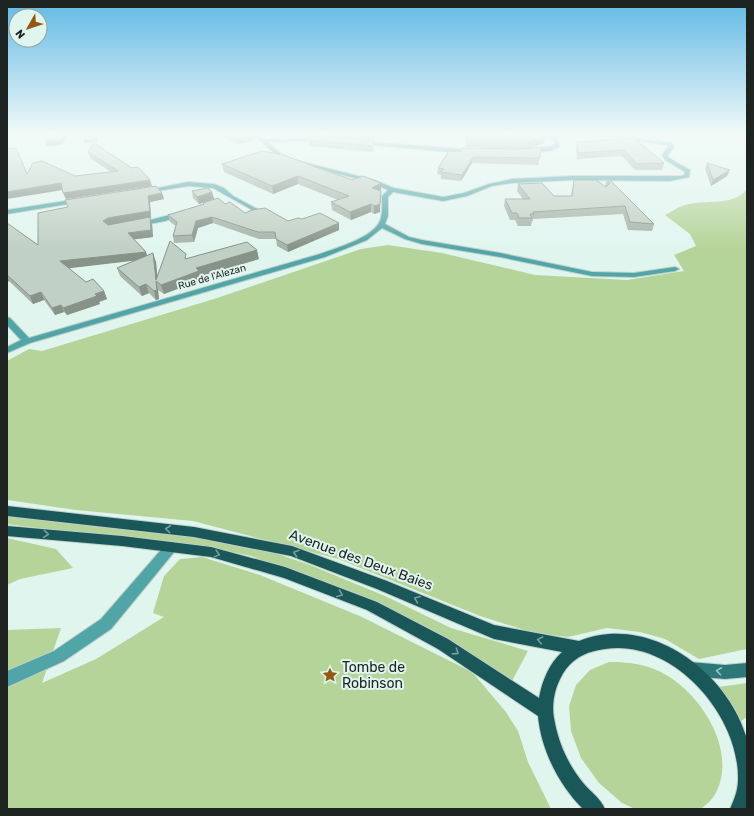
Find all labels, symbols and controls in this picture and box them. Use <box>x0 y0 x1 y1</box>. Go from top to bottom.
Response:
north arrow <box>8 8 48 48</box>
text: N <box>13 27 28 41</box>
street label: Rue de l'Alezan <box>177 262 247 292</box>
one-way arrow <box>165 525 171 534</box>
street label: Avenue des Deux Baies <box>287 526 435 594</box>
one-way arrow <box>43 530 49 539</box>
one-way arrow <box>213 549 220 558</box>
one-way arrow <box>292 549 299 557</box>
one-way arrow <box>337 589 344 597</box>
one-way arrow <box>414 596 421 604</box>
one-way arrow <box>537 637 543 645</box>
one-way arrow <box>452 648 459 655</box>
place label: Tombe de Robinson <box>342 659 405 692</box>
place icon: Tombe de Robinson <box>321 666 339 684</box>
one-way arrow <box>715 667 722 676</box>

